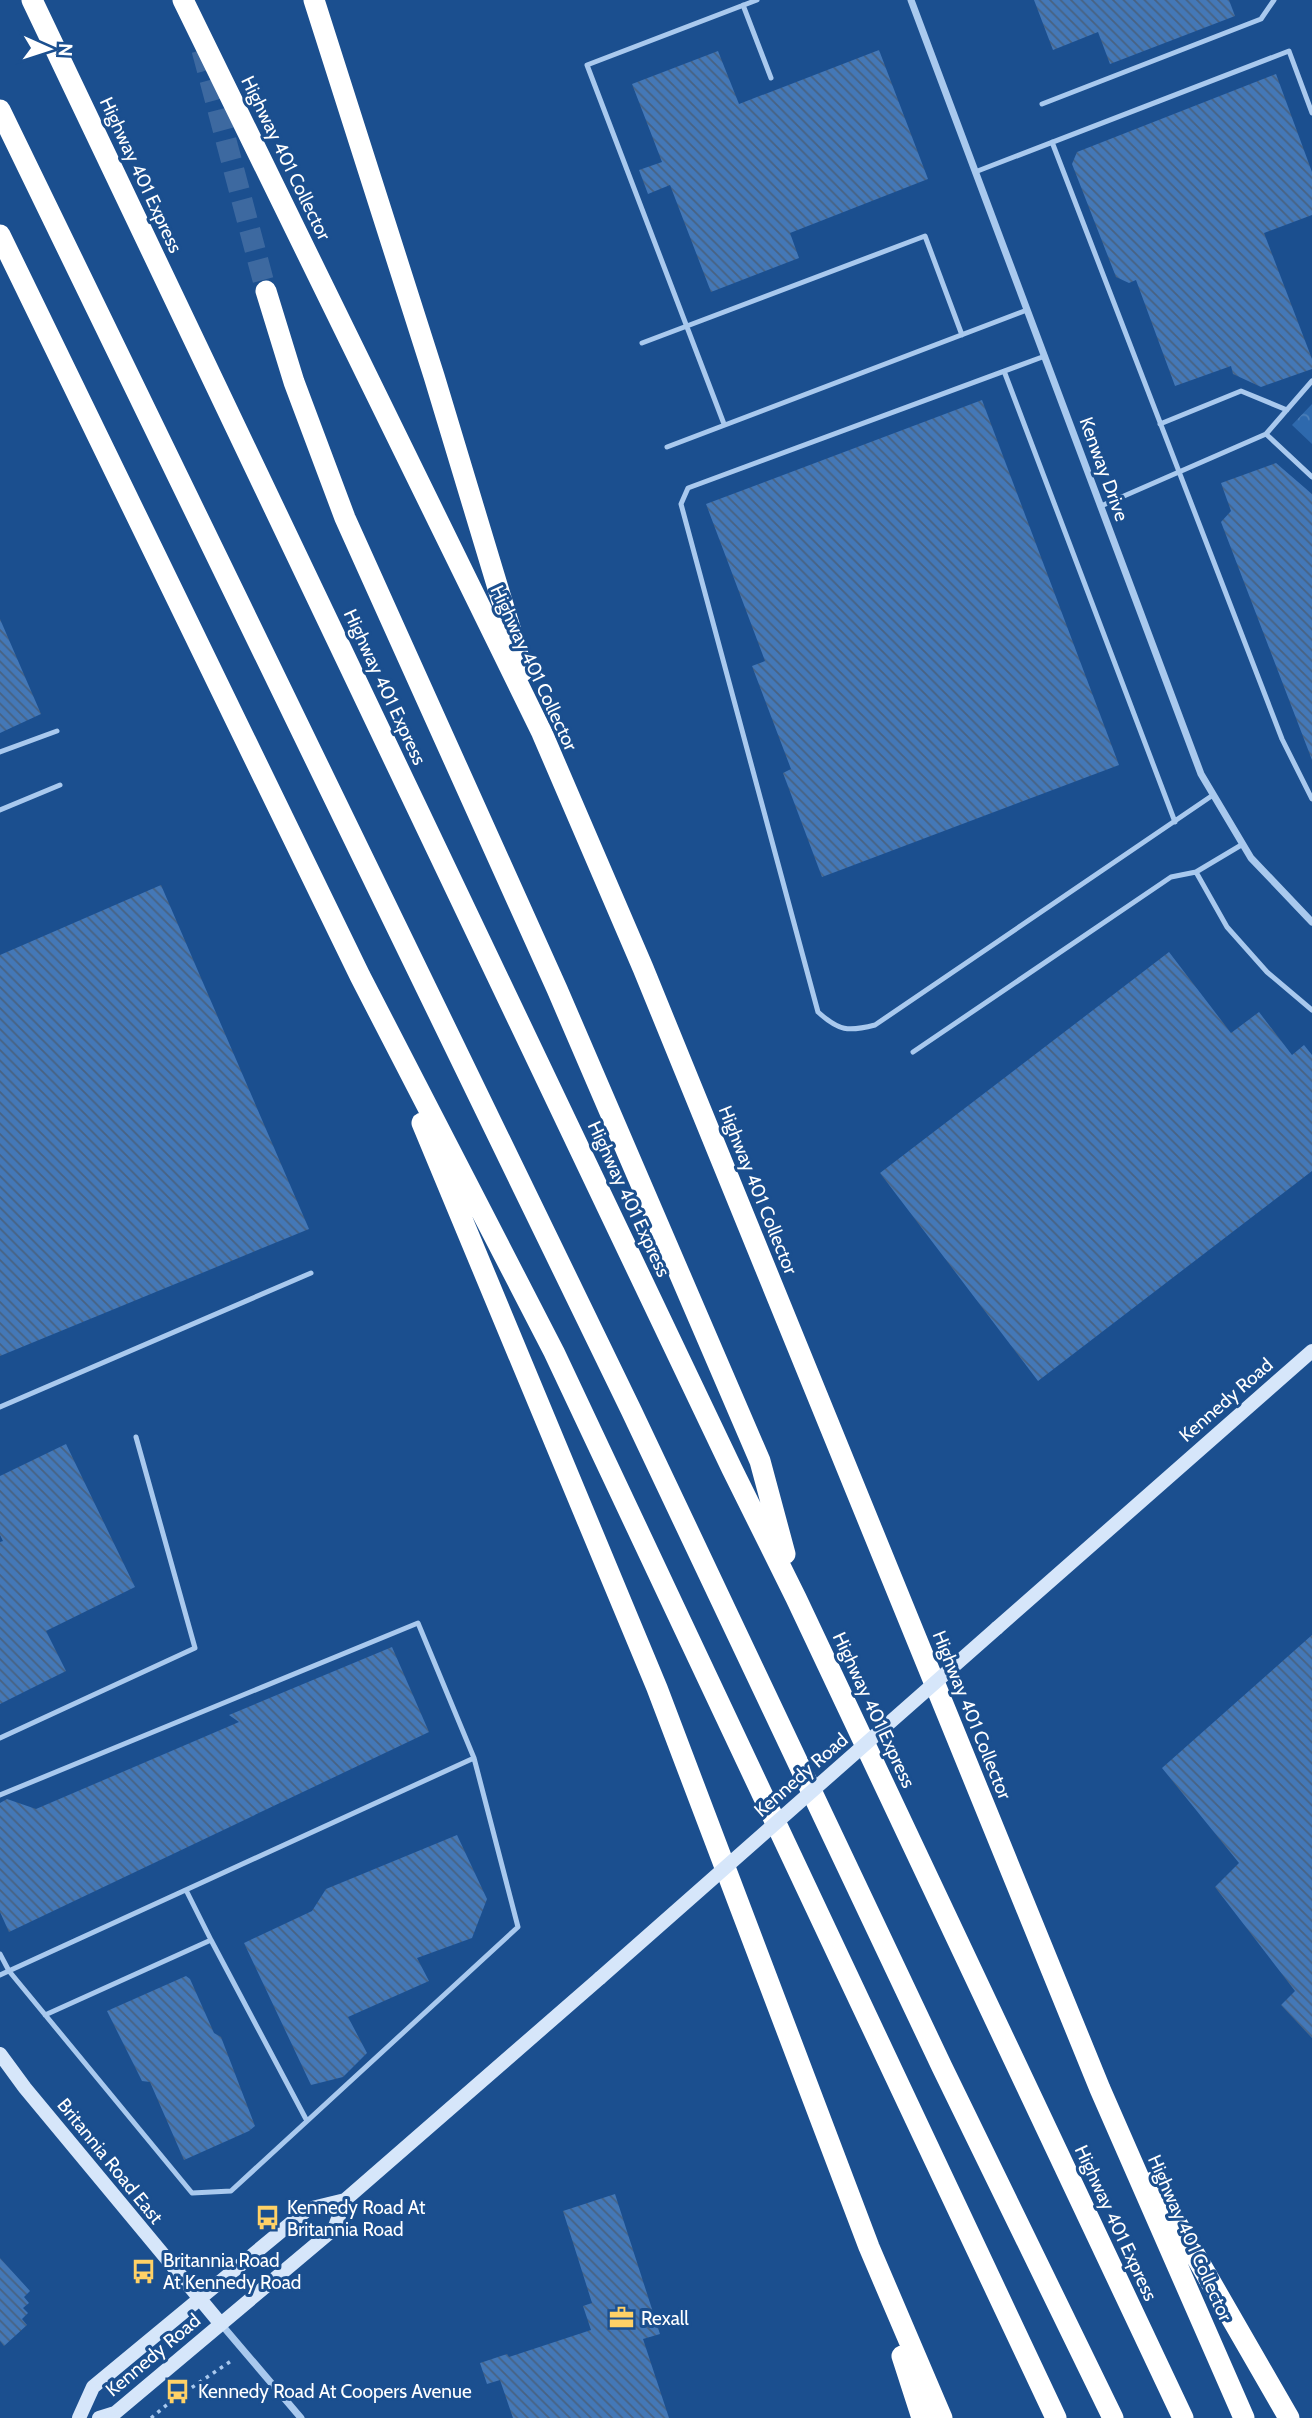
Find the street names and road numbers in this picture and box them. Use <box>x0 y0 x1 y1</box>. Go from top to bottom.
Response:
street label: Highway 401 Collector <box>236 72 336 244</box>
street label: Highway 401 Express <box>95 93 187 257</box>
street label: Kenway Drive <box>1075 414 1134 525</box>
street label: Highway 401 Collector <box>486 582 582 754</box>
street label: Highway 401 Express <box>339 605 431 769</box>
street label: Highway 401 Collector <box>714 1102 802 1278</box>
street label: Highway 401 Express <box>583 1117 675 1281</box>
street label: Kennedy Road <box>1175 1353 1277 1447</box>
street label: Highway 401 Collector <box>928 1627 1016 1803</box>
street label: Highway 401 Express <box>828 1628 920 1792</box>
street label: Kennedy Road <box>750 1728 852 1822</box>
street label: Britannia Road East <box>52 2094 168 2229</box>
street label: Highway 401 Express <box>1070 2141 1162 2305</box>
street label: Highway 401 Collector <box>1143 2151 1237 2325</box>
street label: Kennedy Road <box>101 2309 205 2401</box>

